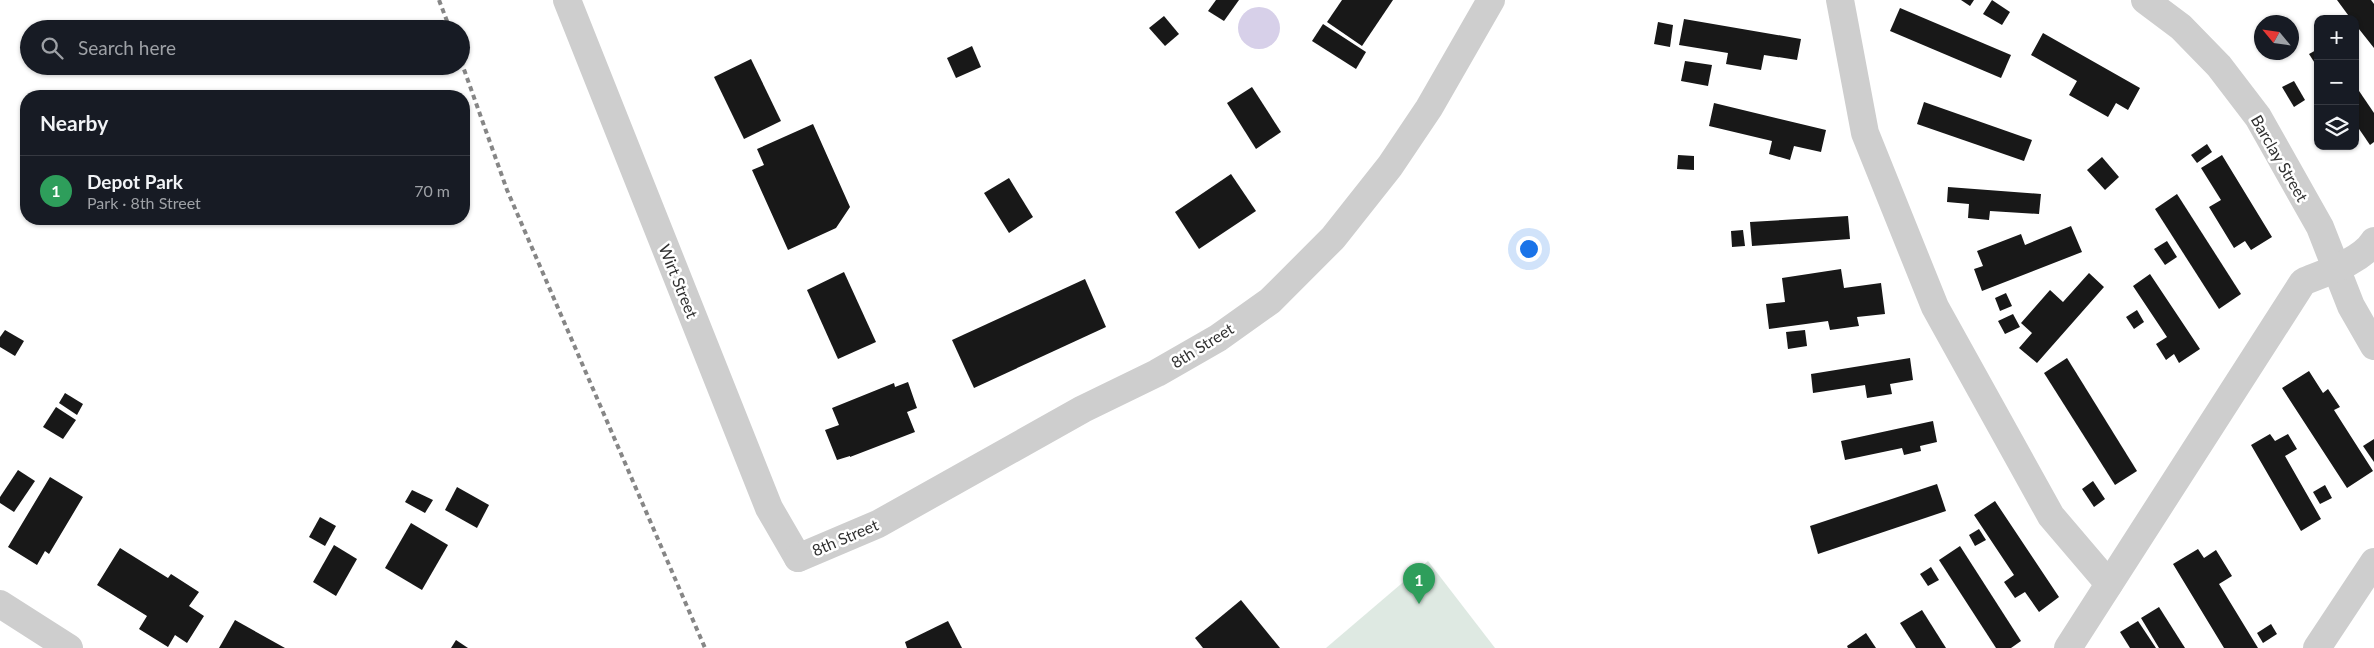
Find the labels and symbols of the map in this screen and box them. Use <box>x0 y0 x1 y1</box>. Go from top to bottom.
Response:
north arrow <box>2254 15 2299 60</box>
street label: Barclay Street <box>2248 111 2313 205</box>
your location <box>1516 236 1542 262</box>
street label: Wirt Street <box>656 241 703 321</box>
street label: 8th Street <box>1167 318 1237 372</box>
street label: 8th Street <box>809 514 881 559</box>
pin: 1 <box>1403 563 1435 604</box>

